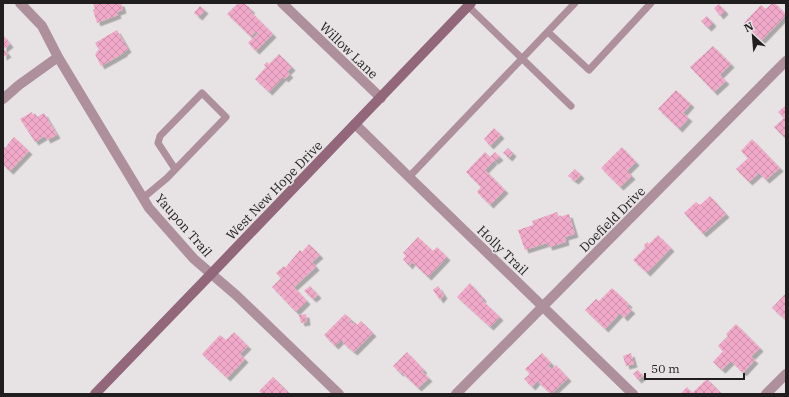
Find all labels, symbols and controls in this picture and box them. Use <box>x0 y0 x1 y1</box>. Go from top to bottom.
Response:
north arrow <box>733 16 773 56</box>
street label: Willow Lane <box>316 18 381 82</box>
text: N <box>742 19 756 35</box>
street label: West New Hope Drive <box>223 137 326 244</box>
street label: Doefield Drive <box>576 183 649 256</box>
street label: Yaupon Trail <box>152 190 216 261</box>
street label: Holly Trail <box>474 222 532 279</box>
scale bar <box>645 355 744 381</box>
text: 50 m <box>651 361 680 376</box>

